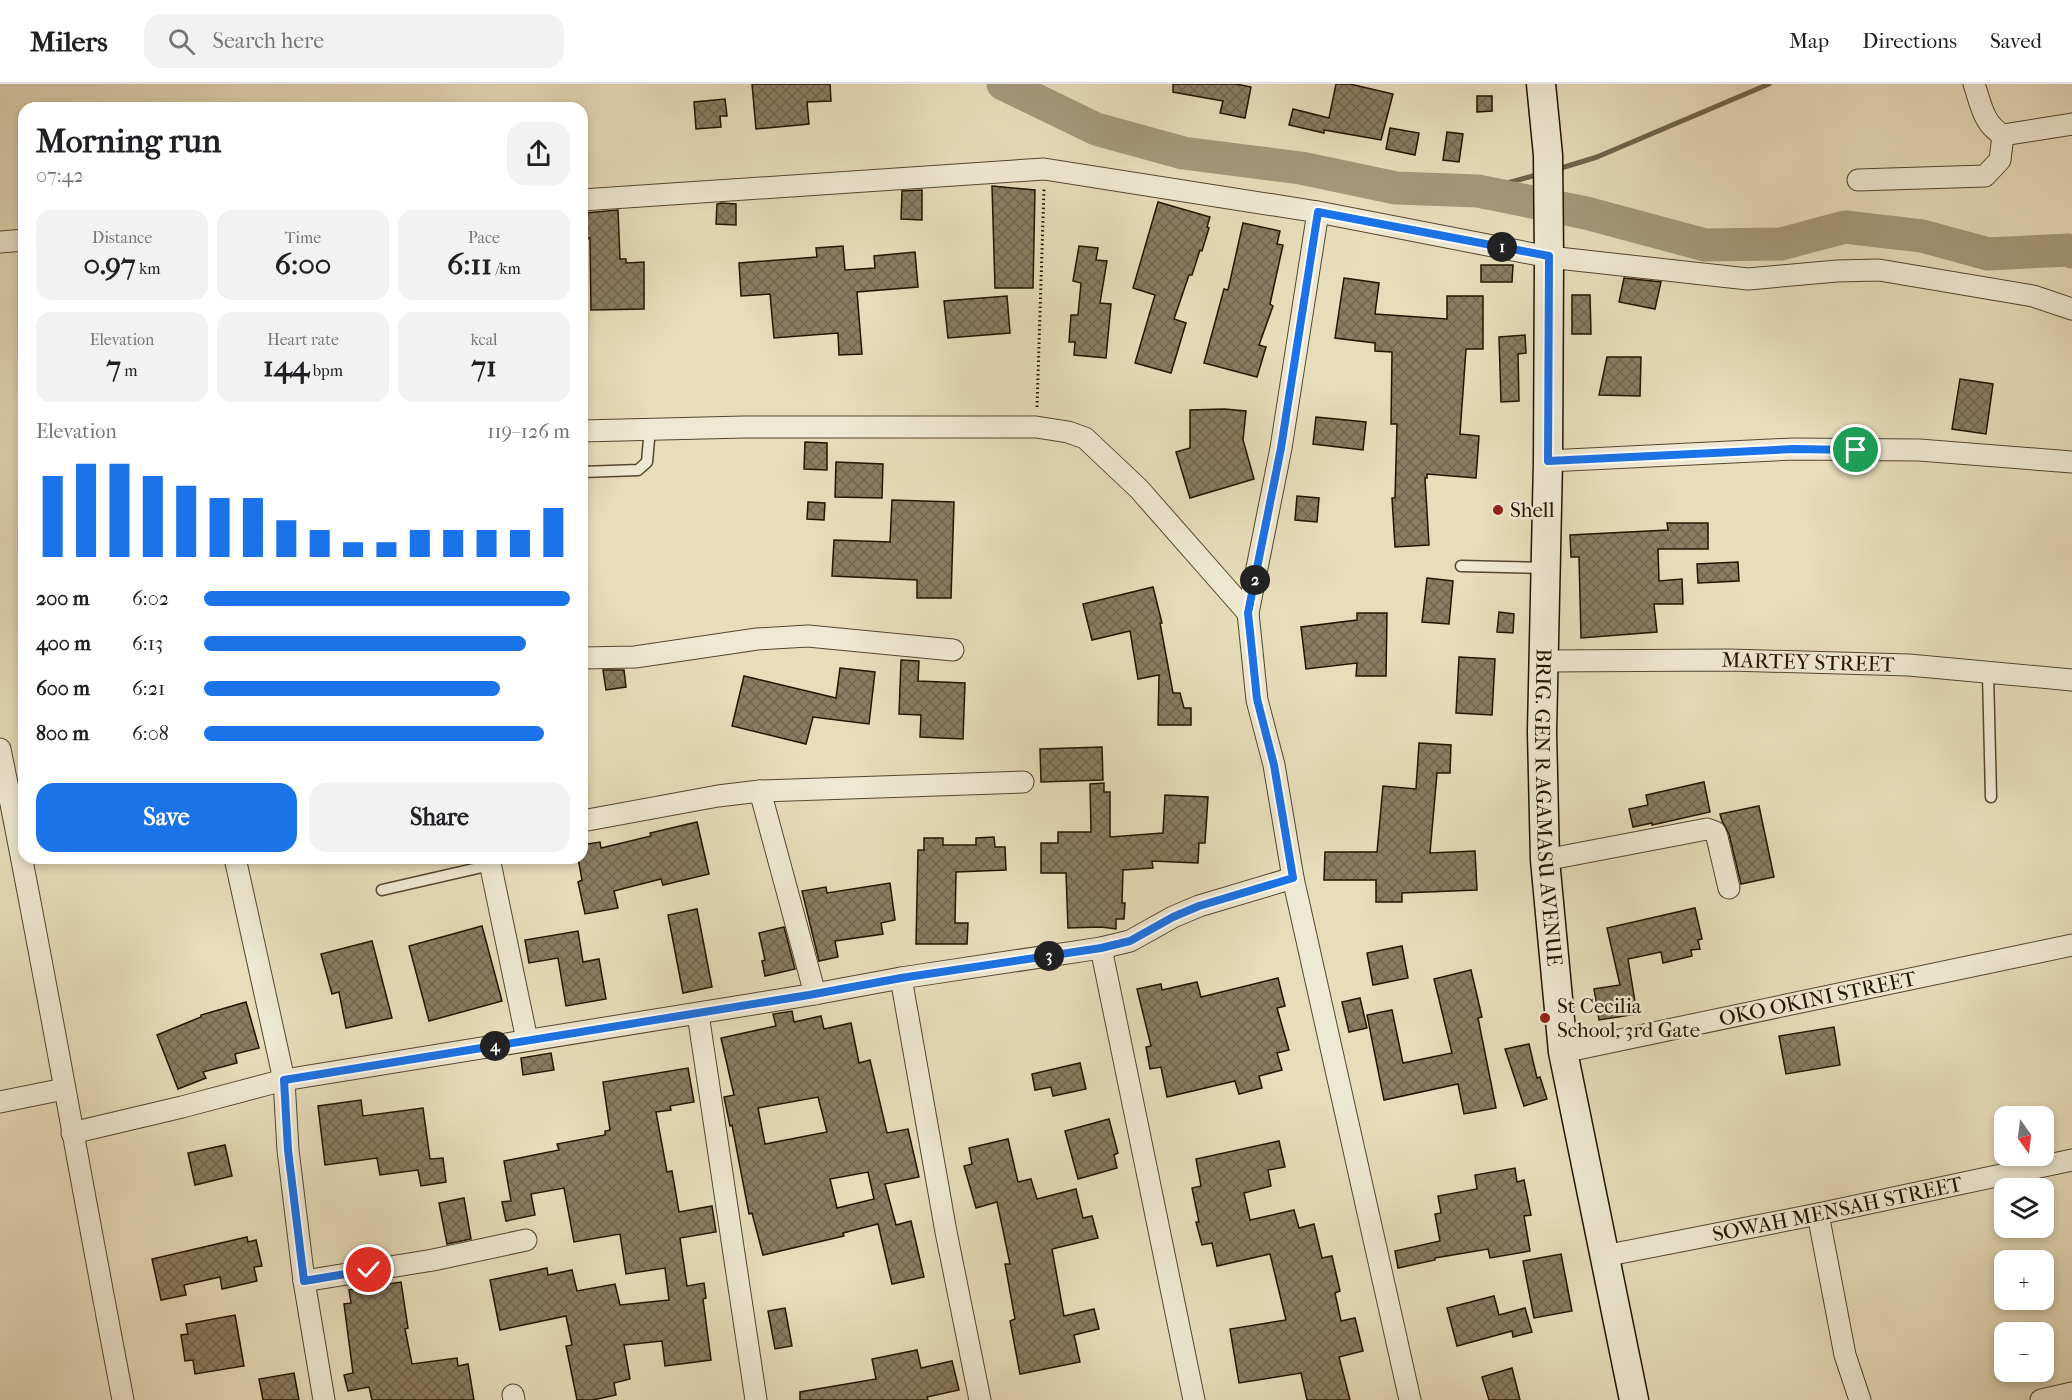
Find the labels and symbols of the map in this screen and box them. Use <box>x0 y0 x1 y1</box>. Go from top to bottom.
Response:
pin: 1 <box>1487 232 1517 262</box>
pin <box>1830 424 1881 475</box>
place label: Shell <box>1510 498 1555 522</box>
marker: Shell <box>1491 503 1505 517</box>
pin: 2 <box>1240 565 1270 595</box>
street label: BRIG. GEN R AGAMASU AVENUE <box>1530 648 1567 967</box>
street label: MARTEY STREET <box>1721 648 1896 677</box>
pin: 3 <box>1034 941 1064 971</box>
street label: OKO OKINI STREET <box>1717 966 1919 1031</box>
place label: St Cecilia School, 3rd Gate <box>1557 994 1700 1042</box>
marker: St Cecilia School, 3rd Gate <box>1538 1011 1552 1025</box>
pin: 4 <box>480 1031 510 1061</box>
north arrow <box>1994 1106 2054 1166</box>
street label: SOWAH MENSAH STREET <box>1710 1171 1965 1246</box>
pin <box>343 1244 394 1295</box>

